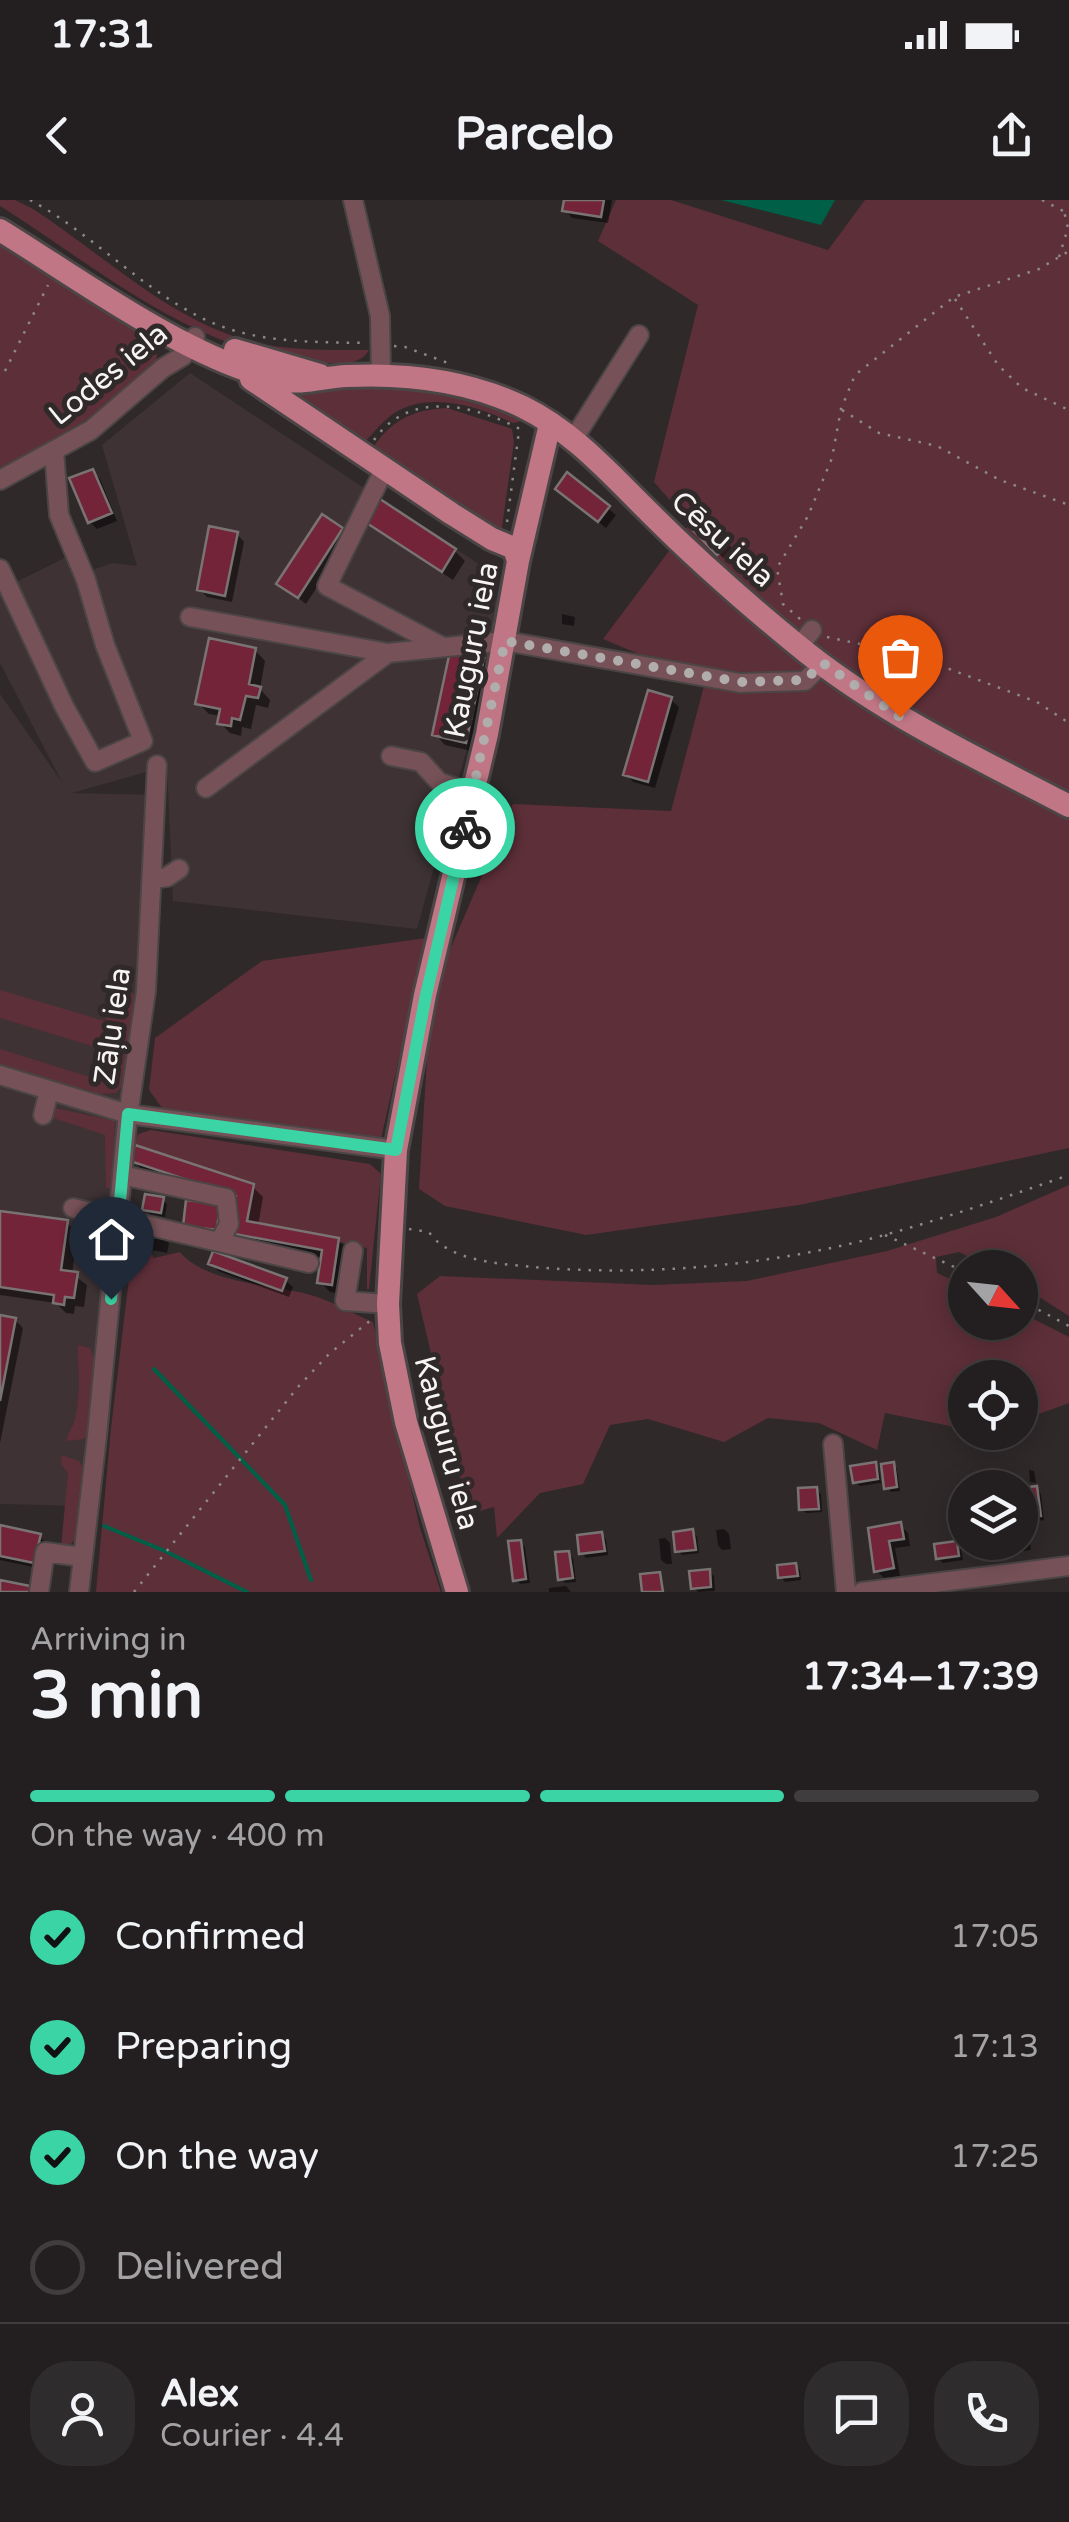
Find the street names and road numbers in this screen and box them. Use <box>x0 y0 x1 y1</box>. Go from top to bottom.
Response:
street label: Lodes iela <box>41 315 175 434</box>
street label: Cēsu iela <box>663 483 782 595</box>
street label: Kauguru iela <box>436 559 507 741</box>
street label: Zāļu iela <box>86 965 139 1087</box>
street label: Kauguru iela <box>406 1352 488 1534</box>

